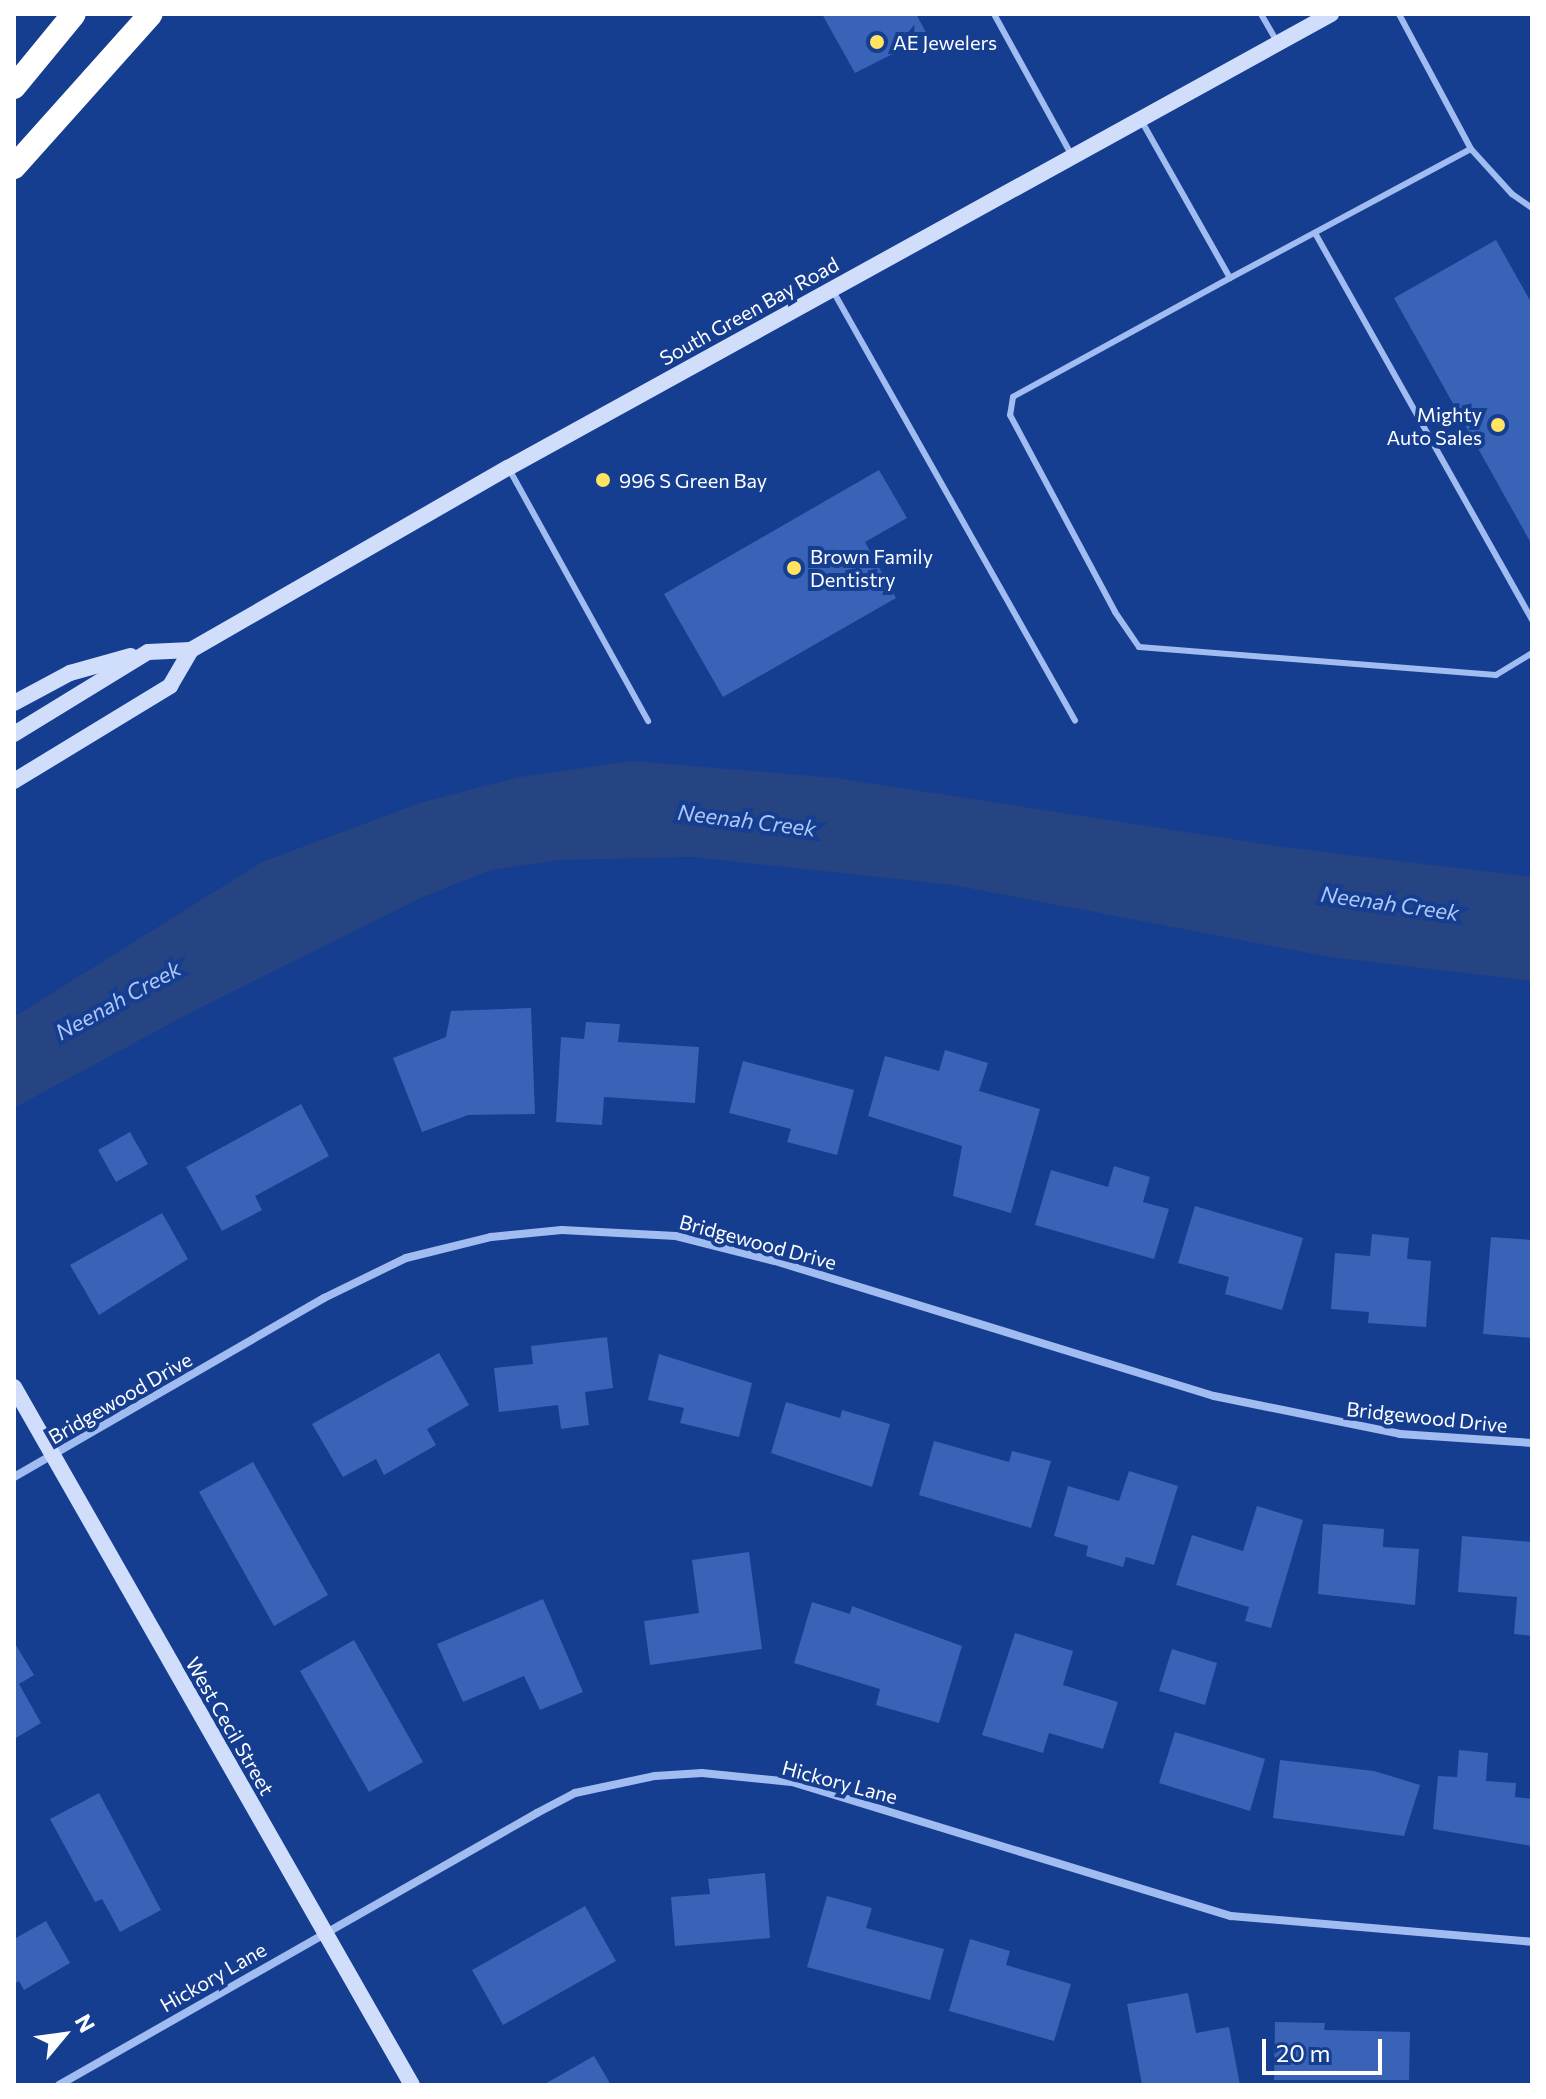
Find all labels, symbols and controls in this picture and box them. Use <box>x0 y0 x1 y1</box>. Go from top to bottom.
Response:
place label: AE Jewelers <box>893 30 997 54</box>
marker: AE Jewelers <box>868 33 886 51</box>
street label: South Green Bay Road <box>655 252 843 370</box>
place label: Mighty Auto Sales <box>1386 402 1482 449</box>
marker: Mighty Auto Sales <box>1489 416 1507 434</box>
place label: 996 S Green Bay <box>619 468 767 492</box>
marker: 996 S Green Bay <box>594 471 612 489</box>
place label: Brown Family Dentistry <box>810 544 933 591</box>
marker: Brown Family Dentistry <box>785 559 803 577</box>
water label: Neenah Creek <box>676 798 818 842</box>
water label: Neenah Creek <box>1319 880 1461 926</box>
water label: Neenah Creek <box>51 955 185 1045</box>
street label: Bridgewood Drive <box>677 1209 839 1275</box>
street label: Bridgewood Drive <box>44 1347 196 1449</box>
street label: Bridgewood Drive <box>1345 1397 1509 1437</box>
street label: West Cecil Street <box>181 1653 279 1799</box>
street label: Hickory Lane <box>780 1755 900 1809</box>
street label: Hickory Lane <box>156 1937 270 2017</box>
north arrow <box>24 1995 104 2075</box>
text: N <box>70 2009 101 2037</box>
scale bar <box>1266 2023 1386 2073</box>
text: 20 m <box>1276 2038 1330 2067</box>

